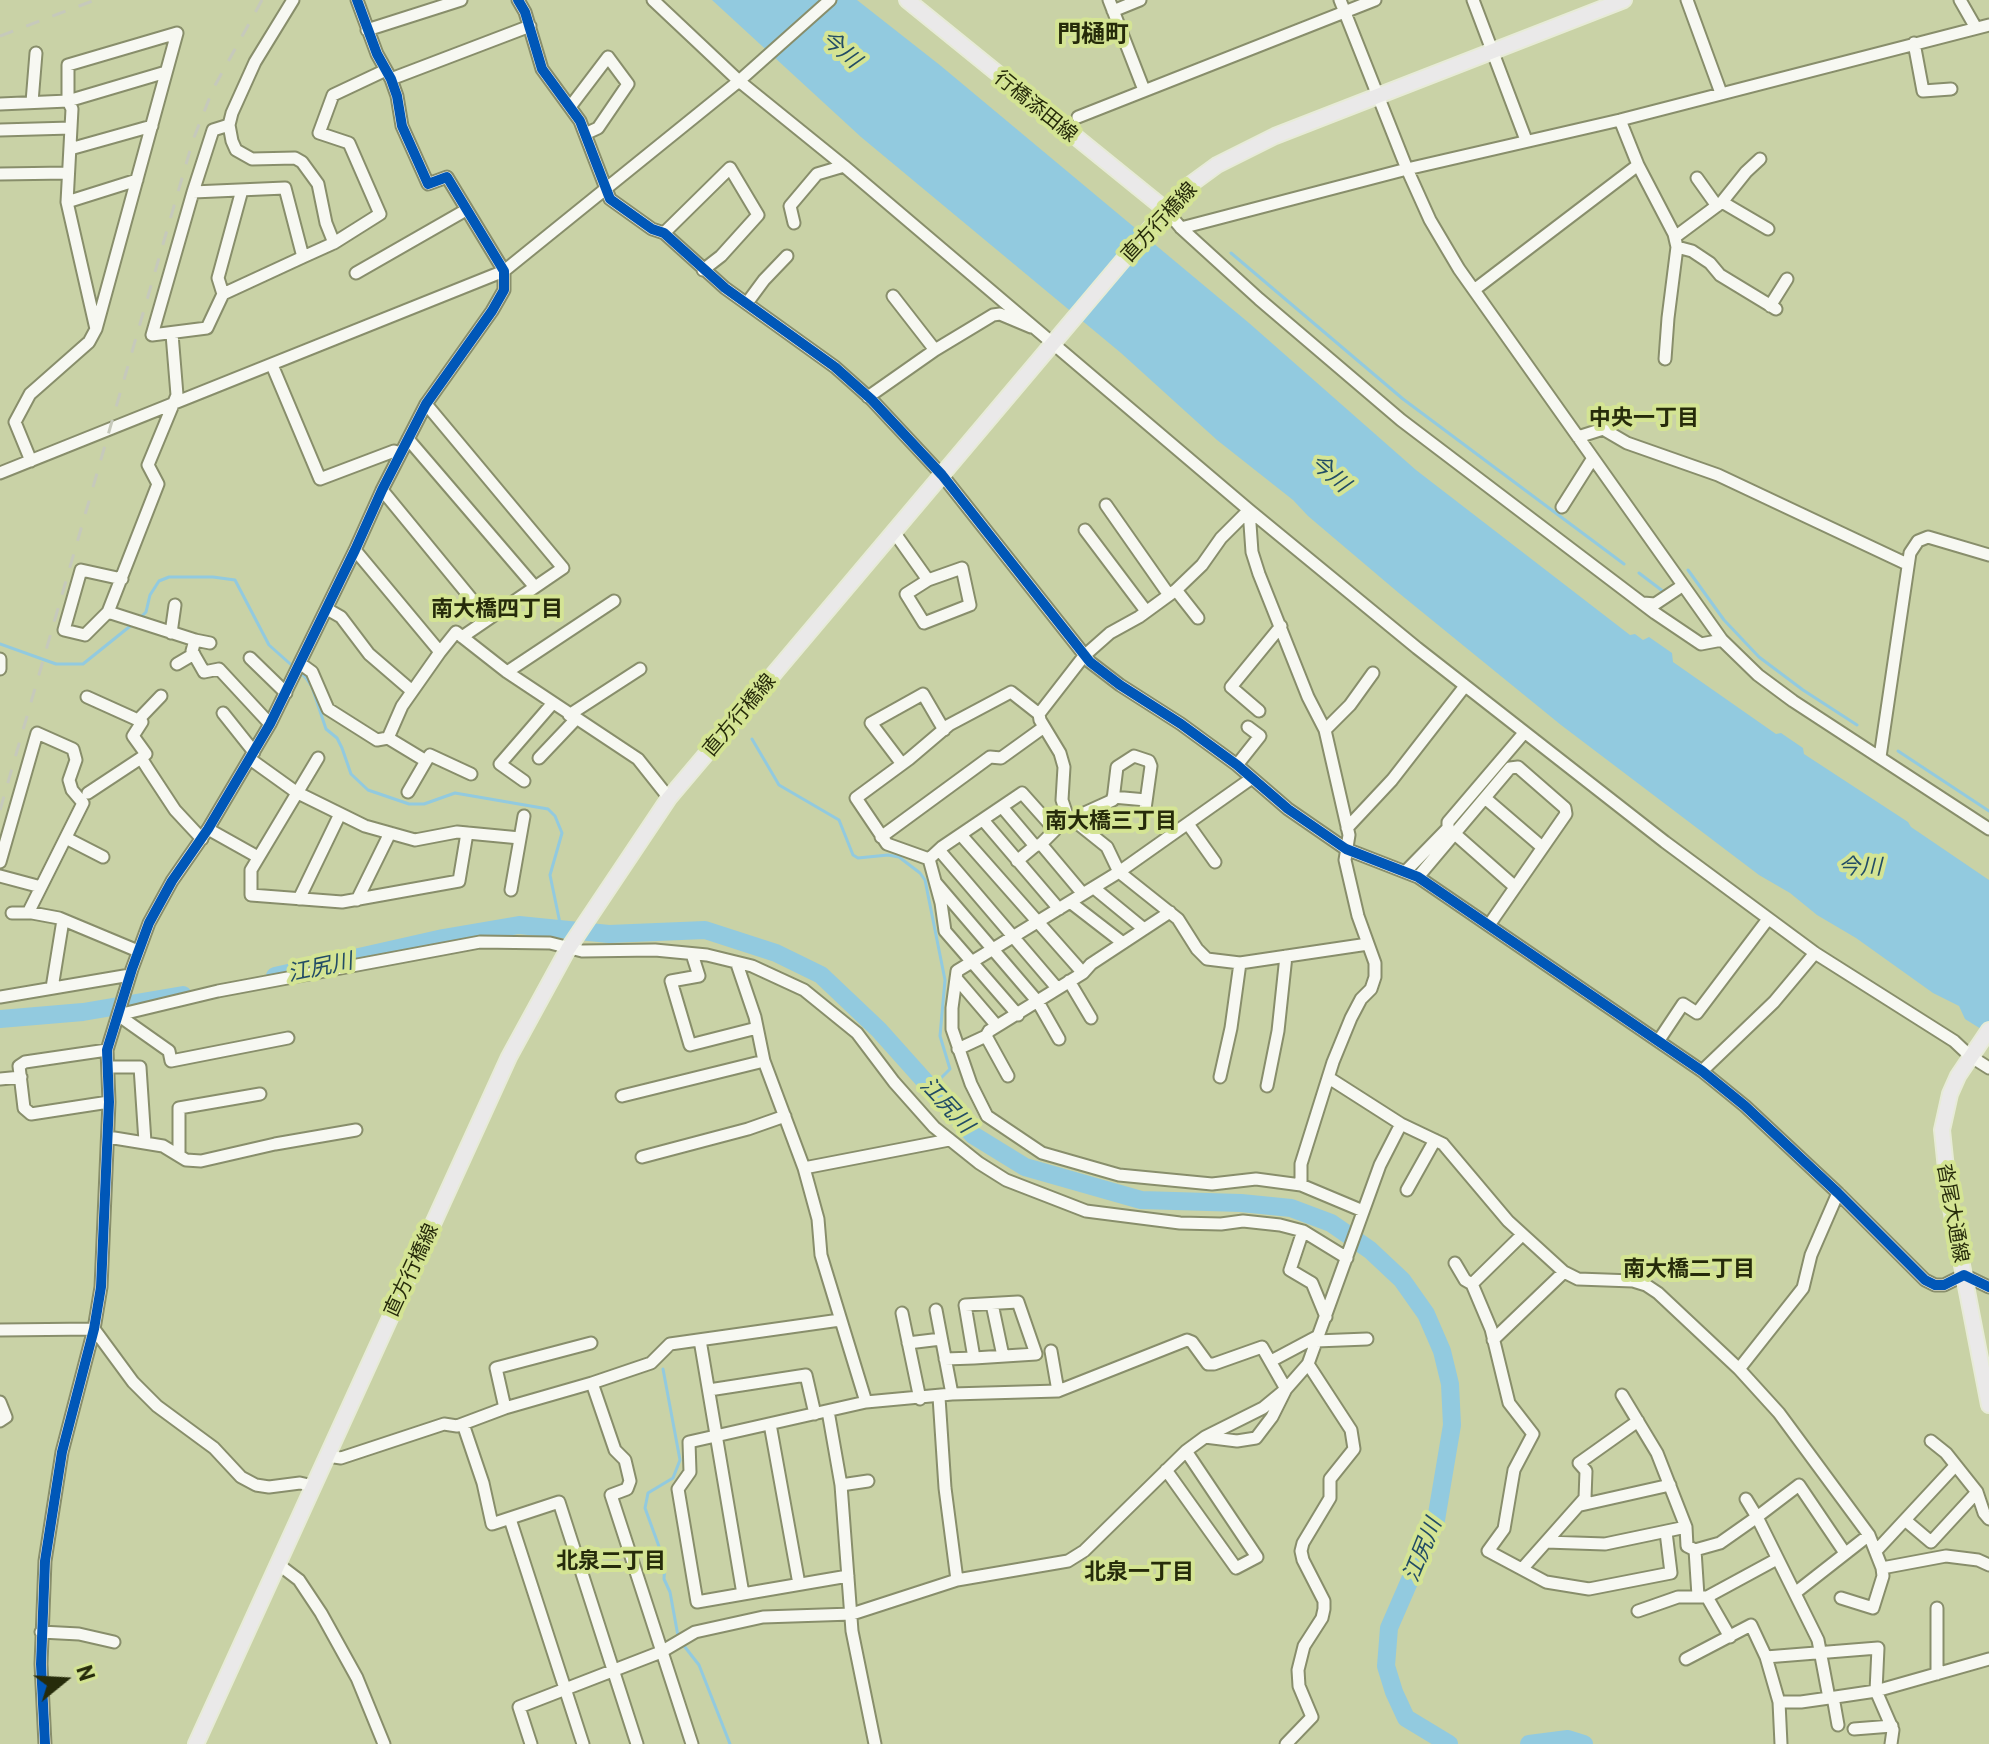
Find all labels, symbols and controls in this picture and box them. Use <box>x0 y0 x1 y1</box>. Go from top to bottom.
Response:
district label: 門樋町 <box>1057 20 1129 48</box>
water label: 今川 <box>816 25 866 73</box>
street label: 行橋添田線 <box>990 65 1082 147</box>
street label: 直方行橋線 <box>1116 177 1202 267</box>
district label: 中央一丁目 <box>1589 405 1699 431</box>
water label: 今川 <box>1305 449 1355 497</box>
district label: 南大橋四丁目 <box>431 596 563 622</box>
street label: 直方行橋線 <box>698 669 780 761</box>
district label: 南大橋三丁目 <box>1045 808 1177 834</box>
water label: 今川 <box>1838 854 1882 880</box>
water label: 江尻川 <box>285 947 355 987</box>
water label: 江尻川 <box>915 1072 979 1138</box>
street label: 沓尾大通線 <box>1932 1162 1974 1264</box>
street label: 直方行橋線 <box>379 1220 443 1320</box>
district label: 南大橋二丁目 <box>1623 1256 1755 1282</box>
water label: 江尻川 <box>1397 1514 1447 1586</box>
district label: 北泉二丁目 <box>556 1548 666 1574</box>
district label: 北泉一丁目 <box>1084 1559 1194 1585</box>
north arrow <box>24 1640 104 1720</box>
text: N <box>72 1662 101 1684</box>

